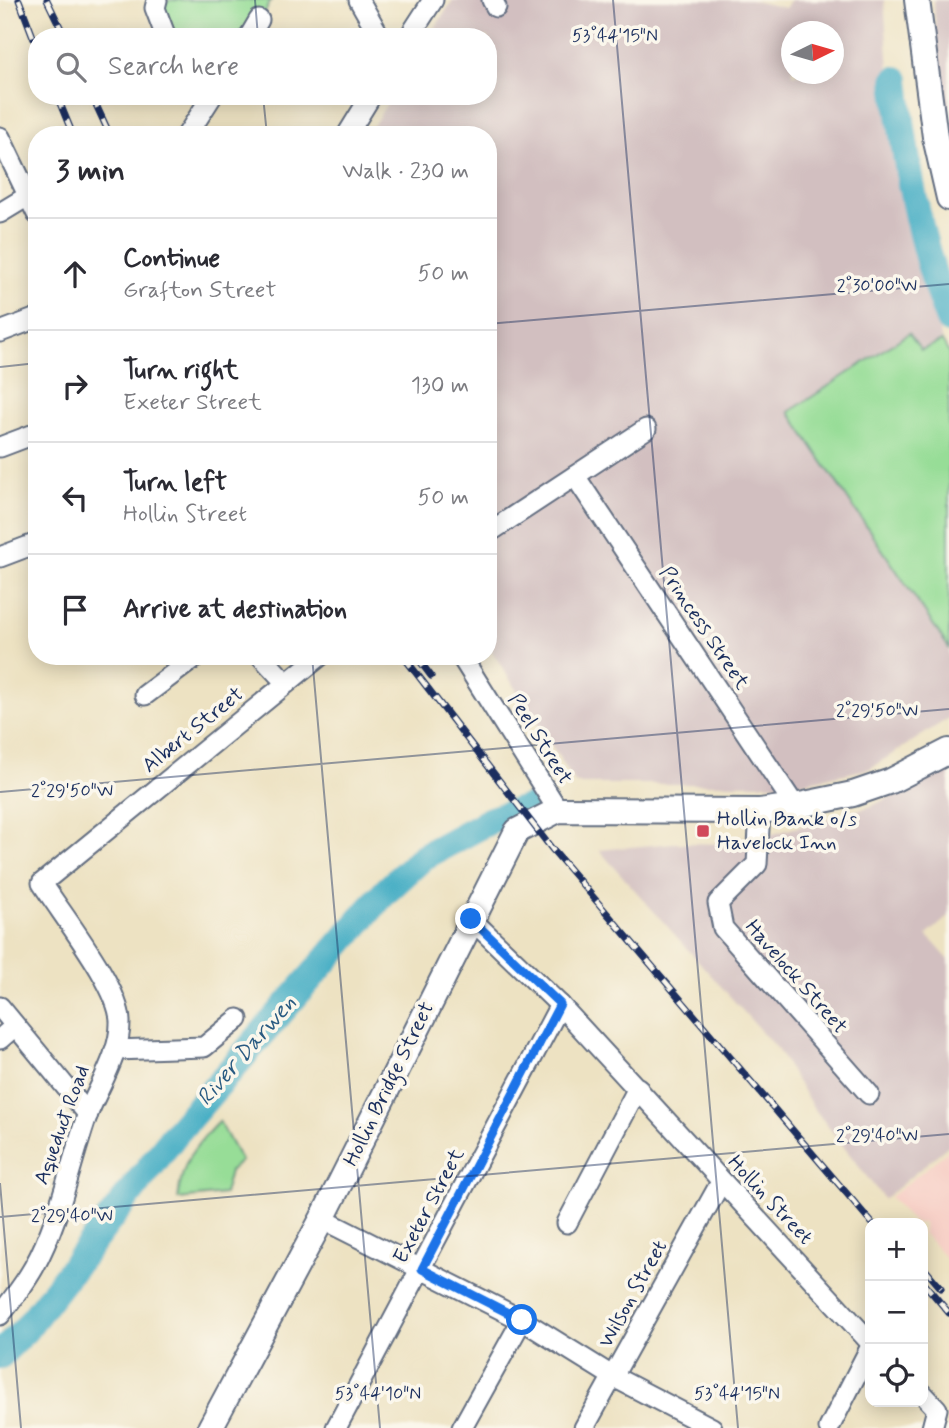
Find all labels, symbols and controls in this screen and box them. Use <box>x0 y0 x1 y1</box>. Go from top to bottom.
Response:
north arrow <box>781 21 844 84</box>
text: 53°44'15"N <box>572 24 658 48</box>
search box <box>28 28 497 105</box>
icon: search <box>52 48 90 86</box>
text: Search here <box>108 50 239 84</box>
text: 3 min <box>56 152 125 191</box>
text: Walk · 230 m <box>342 157 469 187</box>
text: Continue <box>123 242 220 276</box>
icon: ahead <box>56 255 94 293</box>
text: 50 m <box>418 259 469 289</box>
text: 2°30'00"W <box>837 274 917 298</box>
text: Grafton Street <box>123 276 276 306</box>
text: Turn right <box>123 354 239 388</box>
icon: right <box>56 367 94 405</box>
text: 130 m <box>411 371 469 401</box>
text: Exeter Street <box>123 388 262 418</box>
text: Turn left <box>123 466 227 500</box>
icon: left <box>56 479 94 517</box>
text: 50 m <box>418 483 469 513</box>
text: Hollin Street <box>123 500 247 530</box>
street label: Princess Street <box>652 561 756 696</box>
icon: arrive <box>56 591 94 629</box>
text: Arrive at destination <box>123 593 347 627</box>
street label: Albert Street <box>136 680 250 780</box>
street label: Peel Street <box>501 688 579 790</box>
text: 2°29'50"W <box>836 699 918 723</box>
text: 2°29'50"W <box>31 779 113 803</box>
place label: Hollin Bank o/s Havelock Inn <box>717 805 857 857</box>
marker: Hollin Bank o/s Havelock Inn <box>695 823 711 839</box>
route end <box>455 903 486 934</box>
street label: Havelock Street <box>738 914 854 1040</box>
water label: River Darwen <box>191 989 303 1113</box>
street label: Hollin Bridge Street <box>337 997 443 1172</box>
street label: Aqueduct Road <box>27 1061 97 1189</box>
text: 2°29'40"W <box>836 1124 918 1148</box>
street label: Exeter Street <box>387 1143 471 1268</box>
street label: Hollin Street <box>721 1149 819 1251</box>
text: 2°29'40"W <box>31 1204 113 1228</box>
map controls <box>865 1218 928 1407</box>
button: + <box>865 1218 928 1281</box>
street label: Wilson Street <box>592 1235 674 1353</box>
button: − <box>865 1281 928 1344</box>
route start <box>506 1304 537 1335</box>
button: locate <box>865 1344 928 1407</box>
text: 53°44'10"N <box>335 1382 421 1406</box>
text: 53°44'15"N <box>694 1382 780 1406</box>

